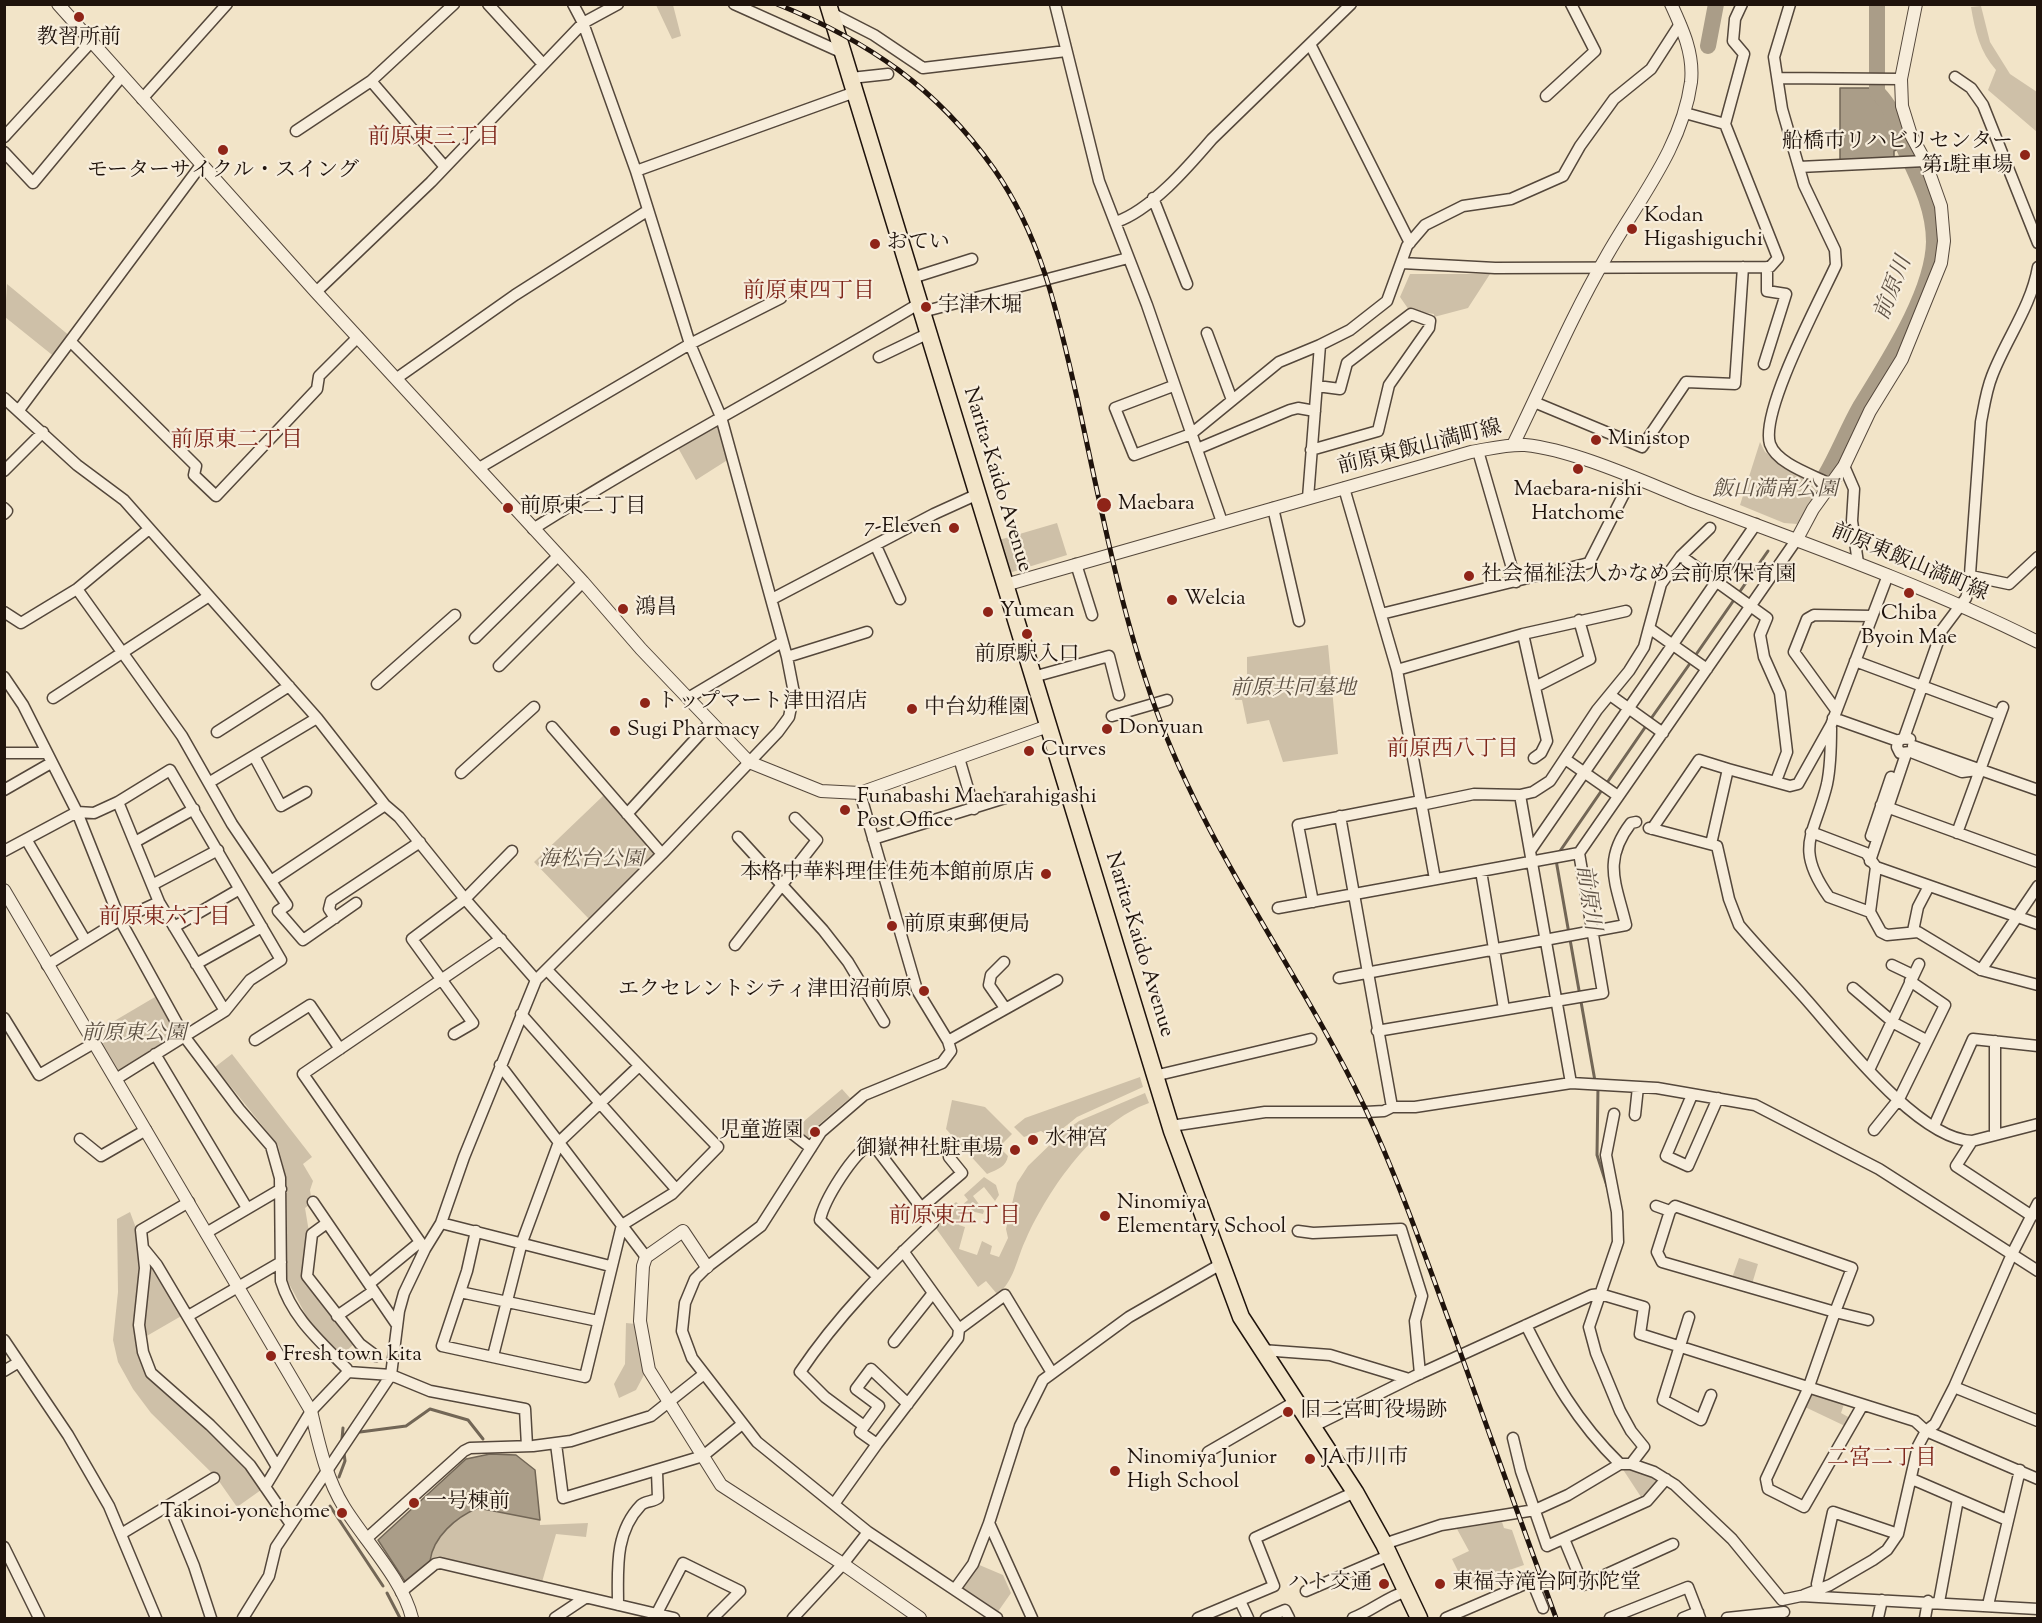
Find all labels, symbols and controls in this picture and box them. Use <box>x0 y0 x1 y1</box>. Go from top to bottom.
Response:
marker: 教習所前 <box>72 10 86 24</box>
place label: 教習所前 <box>37 26 121 52</box>
district label: 前原東三丁目 <box>368 126 500 152</box>
place label: 船橋市リハビリセンター 第1駐車場 <box>1782 130 2013 180</box>
marker: モーターサイクル・スイング <box>216 143 230 157</box>
marker: 船橋市リハビリセンター 第1駐車場 <box>2018 148 2032 162</box>
place label: モーターサイクル・スイング <box>87 159 359 185</box>
place label: Kodan Higashiguchi <box>1644 204 1763 254</box>
marker: Kodan Higashiguchi <box>1625 222 1639 236</box>
place label: おてい <box>887 231 950 257</box>
marker: おてい <box>868 237 882 251</box>
water label: 前原川 <box>1871 253 1919 325</box>
district label: 前原東四丁目 <box>743 280 875 306</box>
place label: 宇津木堀 <box>938 294 1022 320</box>
marker: 宇津木堀 <box>919 300 933 314</box>
street label: Narita-Kaido Avenue <box>956 385 1036 575</box>
street label: 前原東飯山満町線 <box>1335 416 1505 482</box>
place label: Ministop <box>1608 427 1690 453</box>
district label: 前原東二丁目 <box>171 429 303 455</box>
marker: Ministop <box>1589 433 1603 447</box>
marker: Maebara-nishi Hatchome <box>1571 462 1585 476</box>
place label: Maebara-nishi Hatchome <box>1514 478 1642 528</box>
park label: 飯山満南公園 <box>1712 478 1838 504</box>
place label: Maebara <box>1118 492 1195 518</box>
place label: 前原東二丁目 <box>520 495 646 521</box>
marker: Maebara <box>1095 496 1113 514</box>
marker: 前原東二丁目 <box>501 501 515 515</box>
place label: 7-Eleven <box>864 515 942 541</box>
street label: 前原東飯山満町線 <box>1827 520 1991 608</box>
marker: 7-Eleven <box>947 521 961 535</box>
place label: 社会福祉法人かなめ会前原保育園 <box>1481 563 1796 589</box>
marker: 社会福祉法人かなめ会前原保育園 <box>1462 569 1476 583</box>
marker: Chiba Byoin Mae <box>1902 586 1916 600</box>
place label: Welcia <box>1184 587 1246 613</box>
marker: Welcia <box>1165 593 1179 607</box>
place label: 鴻昌 <box>635 596 677 622</box>
place label: Yumean <box>1000 599 1075 625</box>
marker: 鴻昌 <box>616 602 630 616</box>
place label: Chiba Byoin Mae <box>1861 602 1957 652</box>
marker: Yumean <box>981 605 995 619</box>
marker: 前原駅入口 <box>1020 627 1034 641</box>
place label: 前原駅入口 <box>975 643 1079 669</box>
park label: 前原共同墓地 <box>1230 677 1356 703</box>
place label: トップマート津田沼店 <box>657 690 867 716</box>
marker: トップマート津田沼店 <box>638 696 652 710</box>
place label: 中台幼稚園 <box>924 696 1029 722</box>
marker: 中台幼稚園 <box>905 702 919 716</box>
place label: Donyuan <box>1119 716 1204 742</box>
place label: Sugi Pharmacy <box>627 718 760 744</box>
marker: Donyuan <box>1100 722 1114 736</box>
marker: Sugi Pharmacy <box>608 724 622 738</box>
place label: Curves <box>1041 738 1106 764</box>
district label: 前原西八丁目 <box>1387 738 1519 764</box>
marker: Curves <box>1022 744 1036 758</box>
place label: Funabashi Maeharahigashi Post Office <box>857 785 1097 835</box>
marker: Funabashi Maeharahigashi Post Office <box>838 803 852 817</box>
park label: 海松台公園 <box>539 848 643 874</box>
street label: Narita-Kaido Avenue <box>1098 850 1178 1040</box>
place label: 本格中華料理佳佳苑本館前原店 <box>740 861 1034 887</box>
water label: 前原川 <box>1568 863 1604 933</box>
marker: 本格中華料理佳佳苑本館前原店 <box>1039 867 1053 881</box>
district label: 前原東六丁目 <box>99 906 231 932</box>
place label: 前原東郵便局 <box>904 913 1030 939</box>
marker: 前原東郵便局 <box>885 919 899 933</box>
place label: エクセレントシティ津田沼前原 <box>618 978 912 1004</box>
marker: エクセレントシティ津田沼前原 <box>917 984 931 998</box>
park label: 前原東公園 <box>82 1022 186 1048</box>
place label: 児童遊園 <box>719 1119 803 1145</box>
marker: 児童遊園 <box>808 1125 822 1139</box>
place label: 水神宮 <box>1045 1127 1108 1153</box>
marker: 水神宮 <box>1026 1133 1040 1147</box>
place label: 御嶽神社駐車場 <box>856 1137 1003 1163</box>
marker: 御嶽神社駐車場 <box>1008 1143 1022 1157</box>
place label: Ninomiya Elementary School <box>1117 1191 1286 1241</box>
district label: 前原東五丁目 <box>889 1205 1021 1231</box>
marker: Ninomiya Elementary School <box>1098 1209 1112 1223</box>
place label: Fresh town kita <box>283 1343 422 1369</box>
marker: Fresh town kita <box>264 1349 278 1363</box>
place label: 旧二宮町役場跡 <box>1300 1399 1447 1425</box>
marker: 旧二宮町役場跡 <box>1281 1405 1295 1419</box>
place label: Ninomiya Junior High School <box>1127 1446 1277 1496</box>
place label: JA市川市 <box>1322 1446 1408 1472</box>
district label: 二宮二丁目 <box>1827 1447 1937 1473</box>
marker: JA市川市 <box>1303 1452 1317 1466</box>
marker: Ninomiya Junior High School <box>1108 1464 1122 1478</box>
place label: 一号棟前 <box>426 1490 510 1516</box>
marker: 一号棟前 <box>407 1496 421 1510</box>
place label: Takinoi-yonchome <box>160 1500 330 1526</box>
marker: Takinoi-yonchome <box>335 1506 349 1520</box>
place label: ハト交通 <box>1288 1571 1372 1597</box>
place label: 東福寺滝台阿弥陀堂 <box>1452 1571 1641 1597</box>
marker: ハト交通 <box>1377 1577 1391 1591</box>
marker: 東福寺滝台阿弥陀堂 <box>1433 1577 1447 1591</box>

